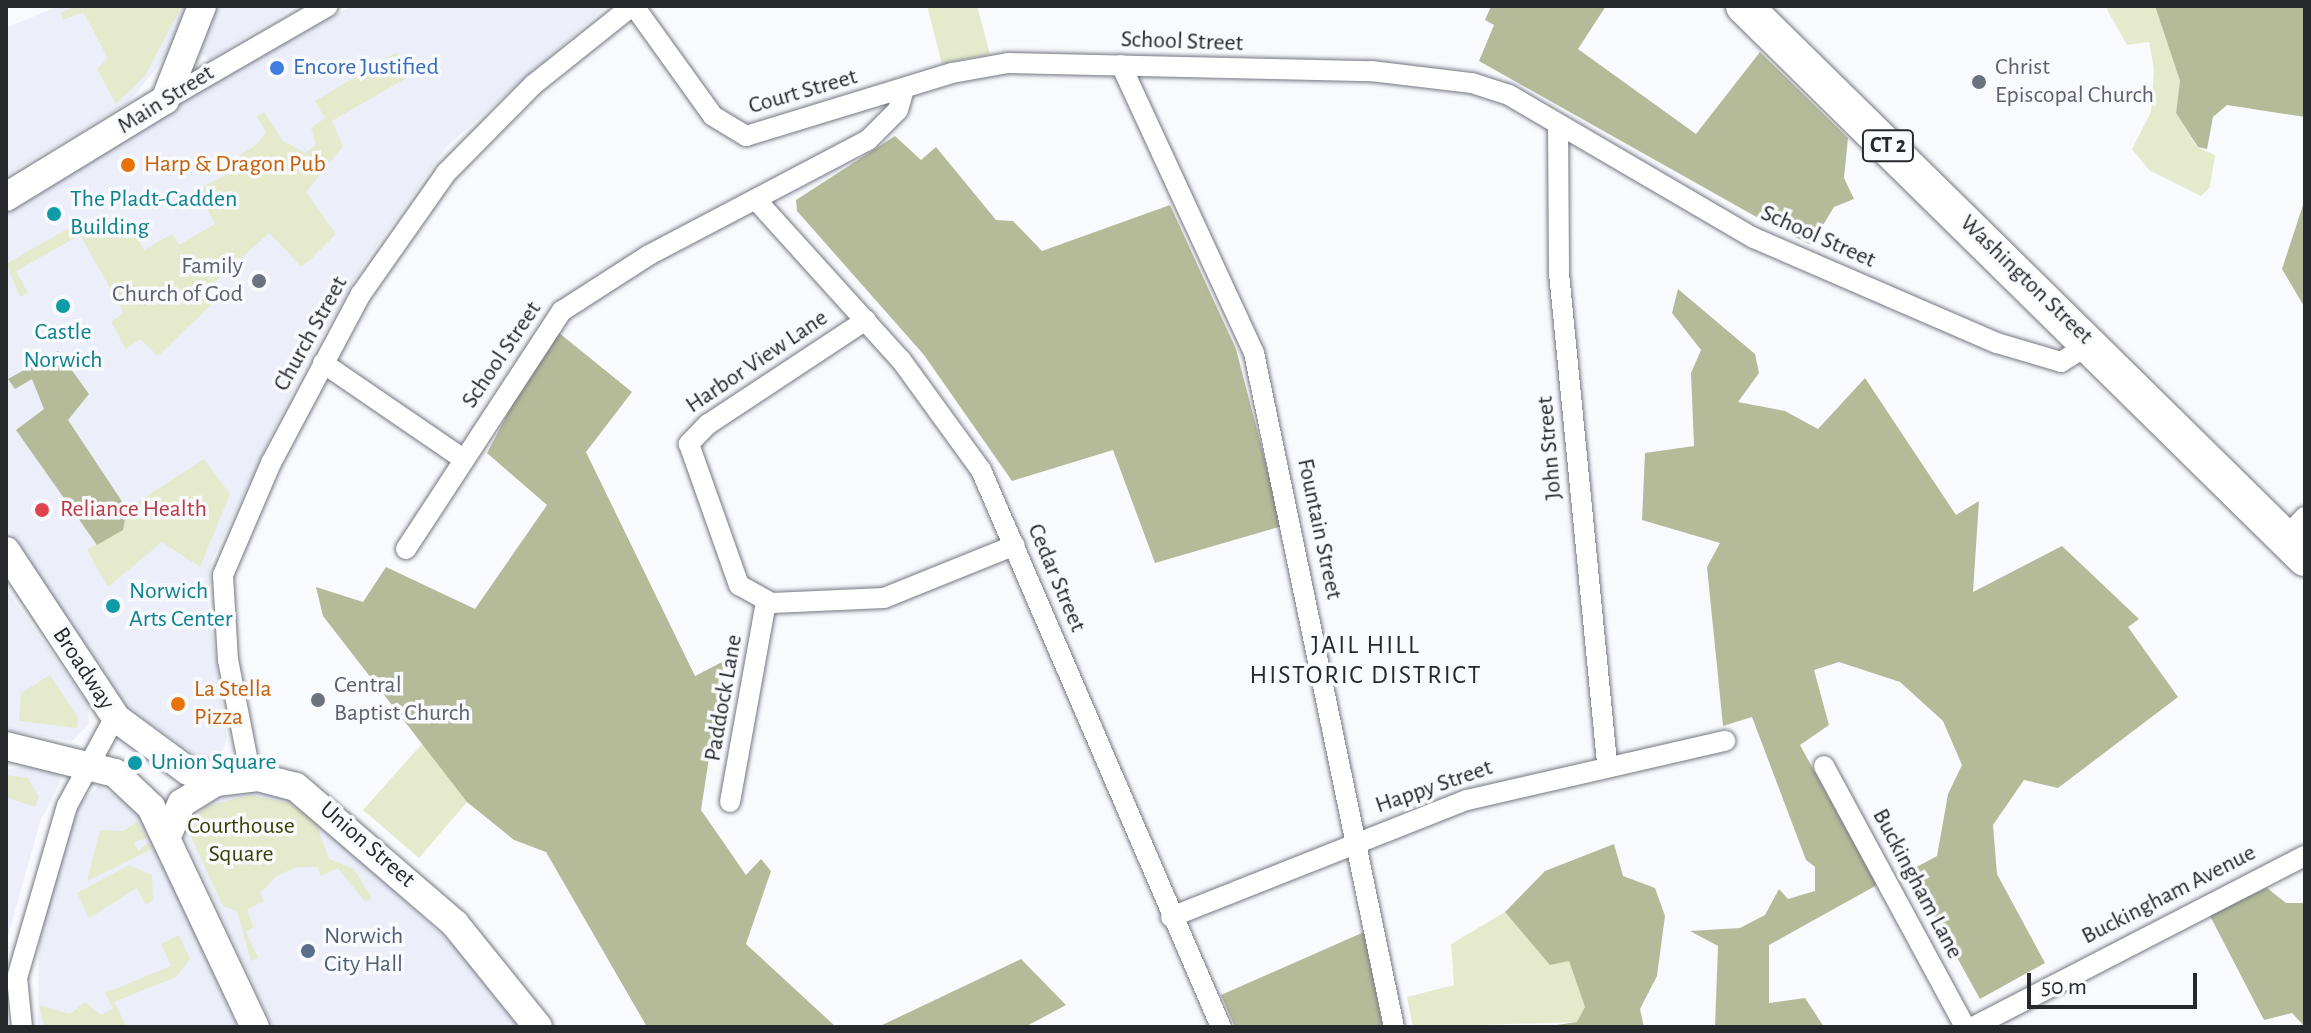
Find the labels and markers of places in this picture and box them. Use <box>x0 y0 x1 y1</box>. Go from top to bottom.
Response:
place label: Encore Justified <box>293 54 439 82</box>
place label: Christ Episcopal Church <box>1995 54 2154 110</box>
marker: Encore Justified <box>268 59 286 77</box>
marker: Christ Episcopal Church <box>1970 73 1988 91</box>
place label: Harp & Dragon Pub <box>144 151 326 179</box>
marker: Harp & Dragon Pub <box>119 156 137 174</box>
place label: The Pladt-Cadden Building <box>70 186 237 242</box>
marker: The Pladt-Cadden Building <box>45 205 63 223</box>
place label: Family Church of God <box>112 253 243 309</box>
marker: Family Church of God <box>250 272 268 290</box>
marker: Castle Norwich <box>54 297 72 315</box>
place label: Castle Norwich <box>23 319 103 375</box>
place label: Reliance Health <box>60 496 207 524</box>
marker: Reliance Health <box>31 499 53 521</box>
place label: Norwich Arts Center <box>129 578 232 634</box>
marker: Norwich Arts Center <box>104 597 122 615</box>
place label: Central Baptist Church <box>334 672 471 728</box>
place label: La Stella Pizza <box>194 676 272 732</box>
marker: Central Baptist Church <box>309 691 327 709</box>
marker: La Stella Pizza <box>169 695 187 713</box>
place label: Union Square <box>151 749 277 777</box>
marker: Union Square <box>126 754 144 772</box>
place label: Norwich City Hall <box>324 923 403 979</box>
marker: Norwich City Hall <box>299 942 317 960</box>

